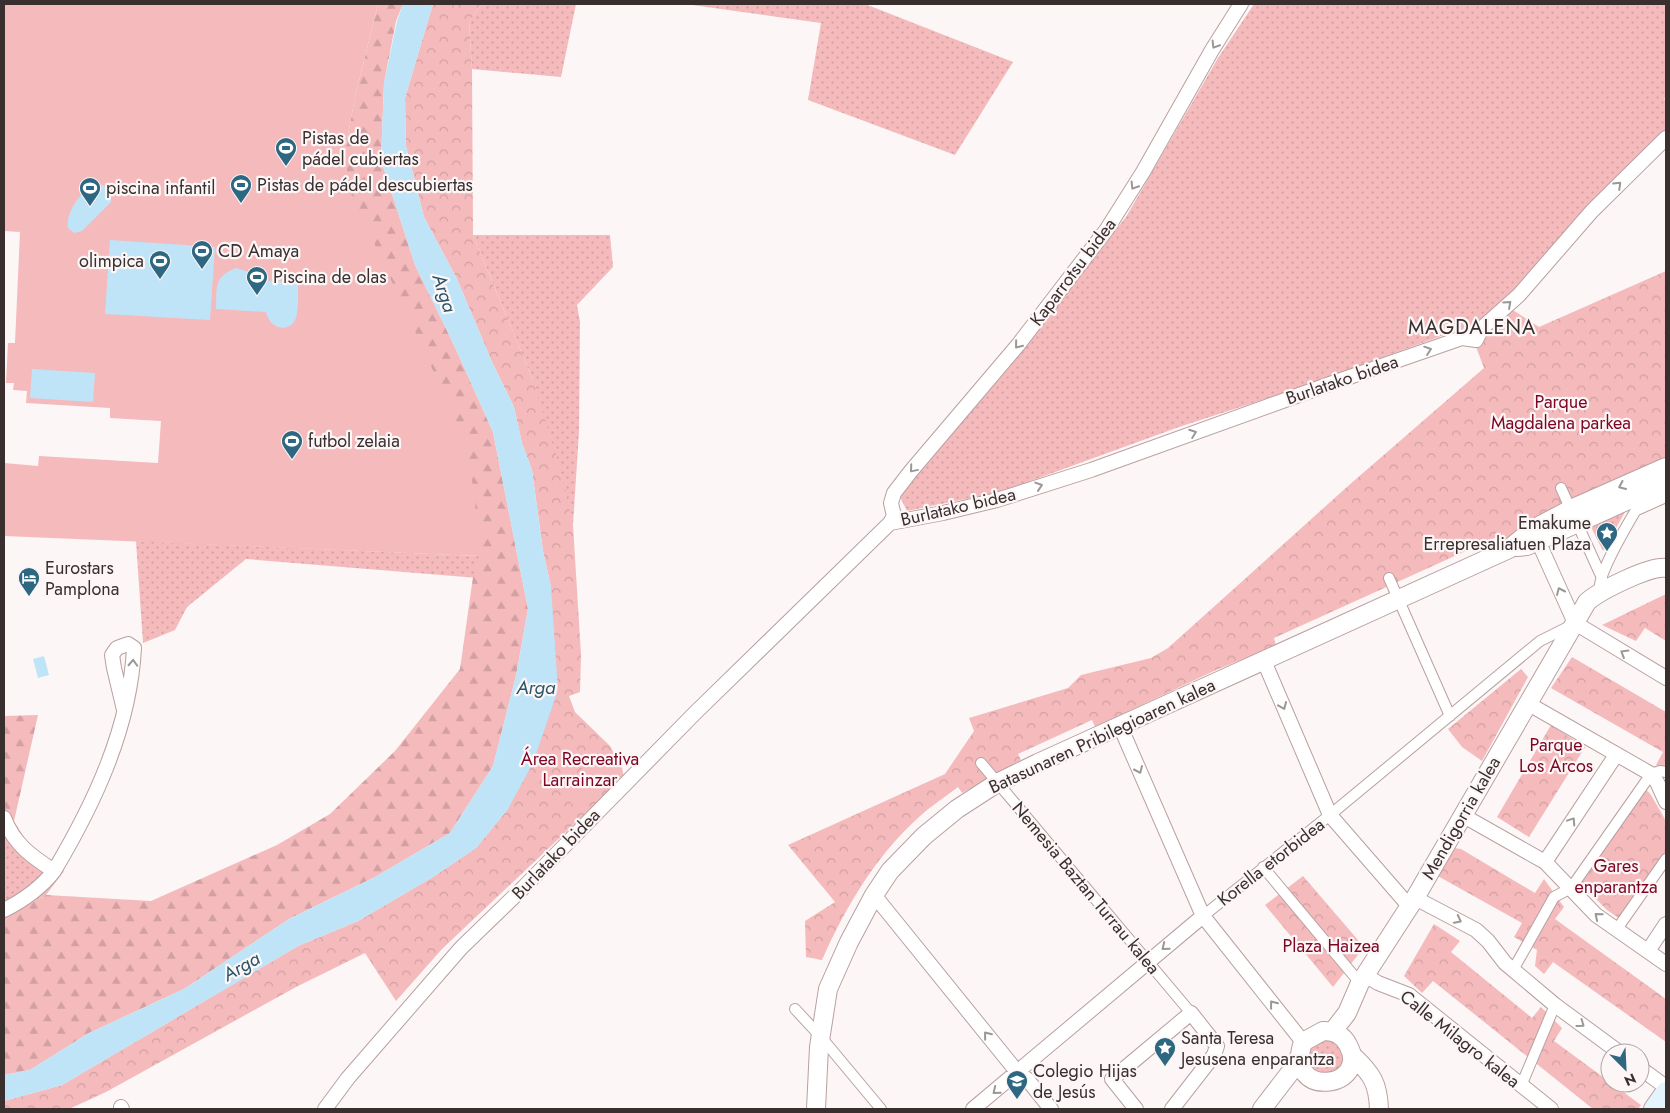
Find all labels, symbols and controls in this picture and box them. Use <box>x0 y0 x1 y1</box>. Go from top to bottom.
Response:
one-way arrow <box>1212 40 1221 49</box>
place label: Pistas de pádel cubiertas <box>302 125 419 172</box>
sports icon: Pistas de pádel cubiertas <box>274 136 298 167</box>
place label: Pistas de pádel descubiertas <box>257 172 473 198</box>
sports icon: Pistas de pádel descubiertas <box>229 173 253 204</box>
place label: piscina infantil <box>106 175 216 201</box>
sports icon: piscina infantil <box>78 176 102 207</box>
one-way arrow <box>1131 180 1140 190</box>
one-way arrow <box>1613 182 1622 191</box>
street label: Kaparrotsu bidea <box>1024 213 1122 331</box>
place label: CD Amaya <box>218 238 299 264</box>
sports icon: CD Amaya <box>190 239 214 270</box>
place label: olimpica <box>79 248 144 274</box>
sports icon: olimpica <box>148 249 172 280</box>
place label: Piscina de olas <box>273 264 386 290</box>
sports icon: Piscina de olas <box>245 265 269 296</box>
water label: Arga <box>425 269 464 316</box>
one-way arrow <box>1503 301 1512 310</box>
district label: MAGDALENA <box>1408 313 1536 342</box>
one-way arrow <box>1014 340 1023 349</box>
one-way arrow <box>1424 345 1432 355</box>
street label: Burlatako bidea <box>1282 349 1402 411</box>
park label: Parque Magdalena parkea <box>1491 389 1631 436</box>
place label: futbol zelaia <box>308 428 400 454</box>
sports icon: futbol zelaia <box>280 429 304 460</box>
one-way arrow <box>1188 429 1196 439</box>
one-way arrow <box>909 464 918 473</box>
one-way arrow <box>1618 480 1627 491</box>
street label: Burlatako bidea <box>898 481 1018 533</box>
one-way arrow <box>1035 482 1043 492</box>
place label: Emakume Errepresaliatuen Plaza <box>1423 510 1591 557</box>
place icon: Emakume Errepresaliatuen Plaza <box>1595 521 1619 552</box>
place label: Eurostars Pamplona <box>45 555 119 602</box>
hotel icon: Eurostars Pamplona <box>17 566 41 597</box>
one-way arrow <box>1556 587 1567 596</box>
one-way arrow <box>1621 649 1630 659</box>
one-way arrow <box>128 658 139 666</box>
street label: Batasunaren Pribilegioaren kalea <box>984 672 1220 800</box>
water label: Arga <box>515 674 556 701</box>
one-way arrow <box>1276 701 1287 710</box>
park label: Parque Los Arcos <box>1519 732 1593 779</box>
park label: Área Recreativa Larrainzar <box>521 746 639 793</box>
street label: Mendigorria kalea <box>1415 752 1507 884</box>
one-way arrow <box>1133 765 1144 774</box>
street label: Nemesia Baztan Turrau kalea <box>1006 796 1166 980</box>
street label: Burlatako bidea <box>506 803 606 905</box>
street label: Korella etorbidea <box>1212 812 1330 912</box>
one-way arrow <box>1566 818 1575 827</box>
park label: Gares enparantza <box>1574 853 1658 900</box>
one-way arrow <box>1595 913 1604 921</box>
one-way arrow <box>1453 914 1462 924</box>
park label: Plaza Haizea <box>1282 933 1380 959</box>
one-way arrow <box>1162 941 1171 950</box>
water label: Arga <box>217 945 265 988</box>
street label: Calle Milagro kalea <box>1394 984 1526 1094</box>
one-way arrow <box>1269 1000 1278 1009</box>
one-way arrow <box>1575 1019 1584 1027</box>
place label: Santa Teresa Jesusena enparantza <box>1179 1025 1335 1072</box>
one-way arrow <box>985 1032 993 1041</box>
place icon: Santa Teresa Jesusena enparantza <box>1153 1036 1177 1067</box>
north arrow <box>1600 1043 1650 1093</box>
place label: Colegio Hijas de Jesús <box>1033 1058 1137 1105</box>
text: N <box>1621 1068 1639 1091</box>
school or university icon: Colegio Hijas de Jesús <box>1005 1069 1029 1100</box>
one-way arrow <box>992 1085 1001 1094</box>

